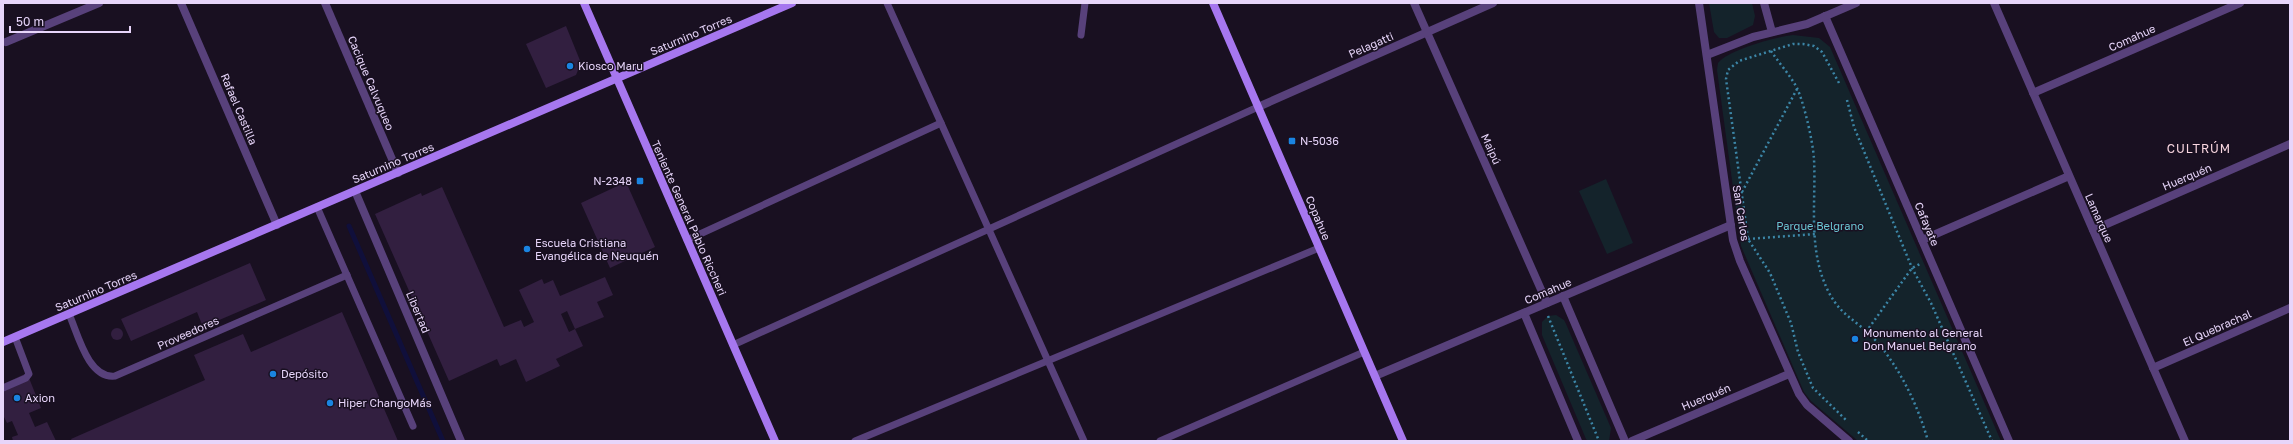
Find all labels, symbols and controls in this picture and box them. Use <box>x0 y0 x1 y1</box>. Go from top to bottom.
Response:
scale bar <box>10 8 130 34</box>
street label: Saturnino Torres <box>648 11 734 58</box>
text: 50 m <box>16 14 44 29</box>
street label: Comahue <box>2106 21 2157 54</box>
street label: Pelagatti <box>1346 29 1395 60</box>
street label: Cacique Calvuqueo <box>346 34 397 132</box>
place label: Kiosco Maru <box>578 59 643 72</box>
marker: Kiosco Maru <box>565 61 575 71</box>
street label: Rafael Castilla <box>219 71 260 146</box>
street label: Maipú <box>1479 132 1504 166</box>
place label: N-5036 <box>1300 134 1339 147</box>
marker: N-5036 <box>1287 136 1297 146</box>
street label: Teniente General Pablo Riccheri <box>649 138 730 297</box>
street label: Saturnino Torres <box>350 139 436 186</box>
district label: CULTRÚM <box>2167 141 2231 156</box>
street label: Huerquén <box>2160 160 2213 193</box>
place label: N-2348 <box>593 174 632 187</box>
marker: N-2348 <box>635 176 645 186</box>
street label: San Carlos <box>1731 184 1752 242</box>
street label: Lamarque <box>2083 191 2116 244</box>
street label: Copahue <box>1303 194 1334 242</box>
street label: Cafayate <box>1912 200 1942 248</box>
park label: Parque Belgrano <box>1776 219 1864 232</box>
place label: Escuela Cristiana Evangélica de Neuquén <box>535 236 659 262</box>
marker: Escuela Cristiana Evangélica de Neuquén <box>522 244 532 254</box>
street label: Saturnino Torres <box>53 267 139 314</box>
street label: Comahue <box>1522 275 1573 306</box>
street label: Libertad <box>404 289 433 335</box>
street label: El Quebrachal <box>2180 306 2254 348</box>
street label: Proveedores <box>155 313 221 352</box>
place label: Monumento al General Don Manuel Belgrano <box>1863 326 1983 352</box>
marker: Monumento al General Don Manuel Belgrano <box>1850 334 1860 344</box>
place label: Depósito <box>281 367 329 380</box>
marker: Depósito <box>268 369 278 379</box>
street label: Huerquén <box>1679 380 1732 413</box>
place label: Axion <box>25 391 55 404</box>
marker: Axion <box>12 393 22 403</box>
place label: Hiper ChangoMás <box>338 396 432 409</box>
marker: Hiper ChangoMás <box>325 398 335 408</box>

